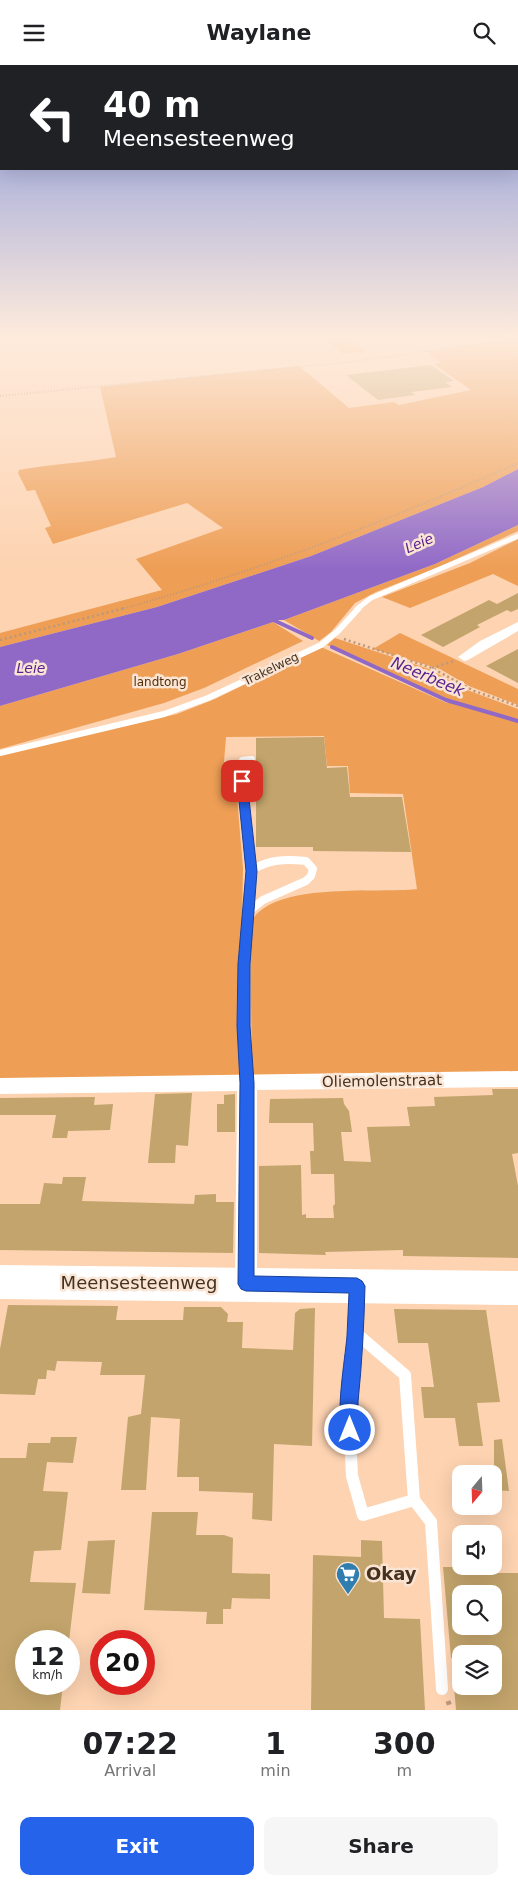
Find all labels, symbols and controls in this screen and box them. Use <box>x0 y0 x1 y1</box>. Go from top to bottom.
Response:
icon: menu <box>20 19 48 47</box>
icon: search <box>470 19 498 47</box>
text: Waylane <box>207 20 311 45</box>
icon: left <box>20 85 85 150</box>
text: 40 m <box>103 85 200 125</box>
text: Meensesteenweg <box>103 126 295 151</box>
water label: Leie <box>403 530 435 556</box>
street label: Trakelweg <box>240 650 301 689</box>
water label: Neerbeek <box>388 653 468 701</box>
water label: Leie <box>17 660 45 676</box>
park label: landtong <box>133 675 187 689</box>
pin <box>221 760 263 802</box>
icon: arrive <box>228 767 256 795</box>
street label: Oliemolenstraat <box>322 1071 442 1091</box>
street label: Meensesteenweg <box>61 1272 217 1293</box>
position arrow <box>323 1403 375 1455</box>
north arrow <box>452 1465 502 1515</box>
map controls <box>452 1465 502 1695</box>
button: sound <box>452 1525 502 1575</box>
supermarket icon: Okay <box>335 1561 361 1595</box>
place label: Okay <box>366 1563 417 1584</box>
button: search <box>452 1585 502 1635</box>
speed limit sign: 20 <box>90 1630 155 1695</box>
text: 12 <box>30 1642 65 1671</box>
button: layers <box>452 1645 502 1695</box>
text: km/h <box>32 1668 63 1682</box>
text: 07:22 <box>82 1726 178 1761</box>
text: 1 <box>265 1726 286 1761</box>
text: 300 <box>373 1726 436 1761</box>
text: Arrival <box>104 1761 156 1780</box>
text: min <box>260 1761 291 1780</box>
text: m <box>396 1761 412 1780</box>
button: Exit <box>20 1817 254 1875</box>
button: Share <box>264 1817 498 1875</box>

